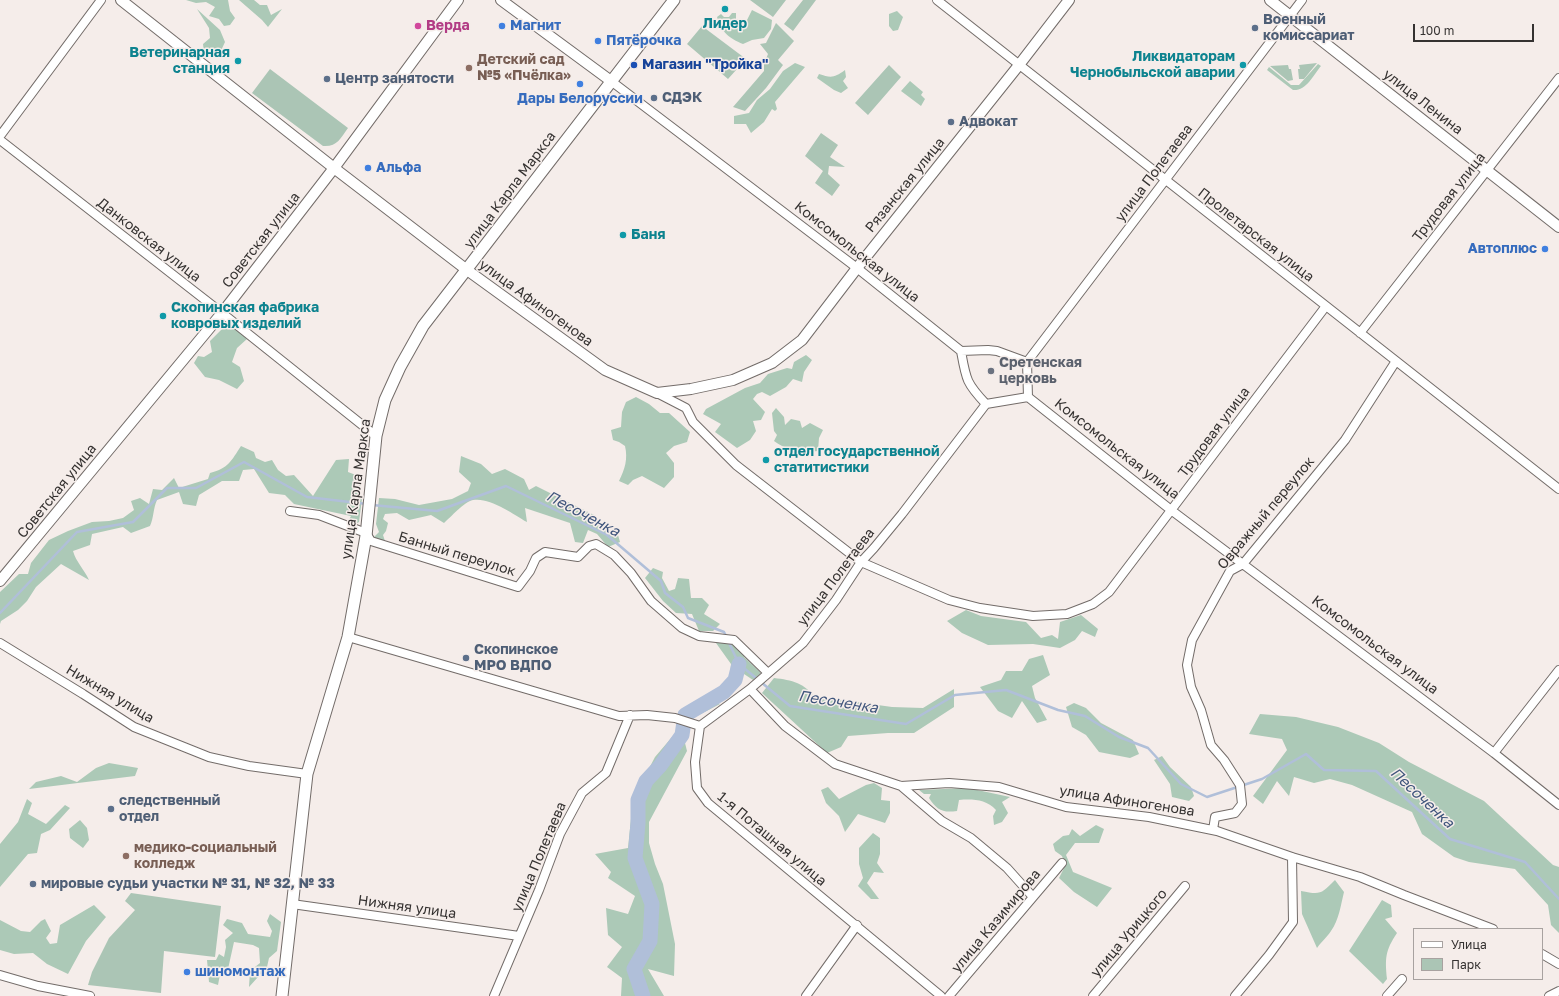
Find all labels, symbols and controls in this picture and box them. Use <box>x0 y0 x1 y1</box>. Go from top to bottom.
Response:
marker: Лидер <box>720 4 730 14</box>
place label: Военный комиссариат <box>1263 12 1354 44</box>
place label: Лидер <box>703 16 747 32</box>
scale bar <box>1415 16 1536 42</box>
place label: Верда <box>426 18 470 34</box>
place label: Магнит <box>510 18 561 34</box>
marker: Верда <box>413 21 423 31</box>
marker: Магнит <box>497 21 507 31</box>
marker: Военный комиссариат <box>1250 23 1260 33</box>
text: 100 m <box>1420 23 1454 38</box>
place label: Пятёрочка <box>606 33 681 49</box>
marker: Пятёрочка <box>593 36 603 46</box>
place label: Ветеринарная станция <box>129 45 230 78</box>
place label: Ликвидаторам Чернобыльской аварии <box>1070 49 1235 82</box>
place label: Детский сад №5 «Пчёлка» <box>477 52 571 84</box>
marker: Ветеринарная станция <box>233 56 243 66</box>
place label: Магазин "Тройка" <box>642 57 768 73</box>
marker: Магазин "Тройка" <box>629 60 639 70</box>
marker: Ликвидаторам Чернобыльской аварии <box>1238 60 1248 70</box>
marker: Детский сад №5 «Пчёлка» <box>464 63 474 73</box>
street label: улица Ленина <box>1380 66 1466 138</box>
place label: Центр занятости <box>335 71 454 87</box>
marker: Центр занятости <box>322 74 332 84</box>
marker: Дары Белоруссии <box>575 79 585 89</box>
place label: СДЭК <box>662 90 702 106</box>
place label: Дары Белоруссии <box>517 91 643 107</box>
marker: СДЭК <box>649 93 659 103</box>
place label: Адвокат <box>959 114 1018 130</box>
marker: Адвокат <box>946 117 956 127</box>
street label: улица Полетаева <box>1112 121 1196 225</box>
street label: улица Карла Маркса <box>461 128 559 252</box>
street label: Рязанская улица <box>862 134 948 236</box>
street label: Трудовая улица <box>1409 149 1489 245</box>
place label: Альфа <box>376 160 421 176</box>
marker: Альфа <box>363 163 373 173</box>
street label: Пролетарская улица <box>1195 184 1317 286</box>
street label: Советская улица <box>219 189 303 291</box>
street label: Данковская улица <box>94 194 204 286</box>
street label: Комсомольская улица <box>791 198 923 306</box>
place label: Баня <box>631 227 665 243</box>
marker: Баня <box>618 230 628 240</box>
place label: Автоплюс <box>1468 241 1537 257</box>
marker: Автоплюс <box>1540 244 1550 254</box>
street label: улица Афиногенова <box>476 256 596 350</box>
place label: Скопинская фабрика ковровых изделий <box>171 300 319 332</box>
marker: Скопинская фабрика ковровых изделий <box>158 311 168 321</box>
place label: Сретенская церковь <box>999 355 1082 388</box>
marker: Сретенская церковь <box>986 366 996 376</box>
street label: Трудовая улица <box>1175 384 1253 480</box>
street label: Комсомольская улица <box>1051 395 1183 503</box>
street label: улица Карла Маркса <box>338 418 374 560</box>
street label: Советская улица <box>14 440 100 542</box>
place label: отдел государственной статитистики <box>774 444 940 476</box>
street label: Овражный переулок <box>1214 453 1318 573</box>
marker: отдел государственной статитистики <box>761 455 771 465</box>
water label: Песоченка <box>543 487 623 541</box>
street label: улица Полетаева <box>794 525 878 629</box>
street label: Банный переулок <box>396 528 518 580</box>
street label: Комсомольская улица <box>1308 592 1442 698</box>
place label: Скопинское МРО ВДПО <box>474 642 558 674</box>
marker: Скопинское МРО ВДПО <box>461 653 471 663</box>
street label: Нижняя улица <box>63 661 157 727</box>
water label: Песоченка <box>797 687 879 717</box>
water label: Песоченка <box>1387 764 1457 832</box>
street label: улица Афиногенова <box>1058 782 1196 820</box>
street label: 1-я Поташная улица <box>714 788 830 890</box>
place label: следственный отдел <box>119 793 220 826</box>
street label: улица Полетаева <box>508 799 570 915</box>
marker: следственный отдел <box>106 804 116 814</box>
place label: медико-социальный колледж <box>134 840 277 872</box>
marker: медико-социальный колледж <box>121 851 131 861</box>
street label: улица Казимирова <box>948 866 1044 976</box>
place label: мировые судьи участки № 31, № 32, № 33 <box>41 876 335 892</box>
marker: мировые судьи участки № 31, № 32, № 33 <box>28 879 38 889</box>
street label: улица Урицкого <box>1087 885 1171 981</box>
street label: Нижняя улица <box>357 892 457 922</box>
legend <box>1413 928 1543 980</box>
text: Улица <box>1451 937 1487 952</box>
text: Парк <box>1451 957 1481 972</box>
place label: шиномонтаж <box>195 964 286 980</box>
marker: шиномонтаж <box>182 967 192 977</box>

